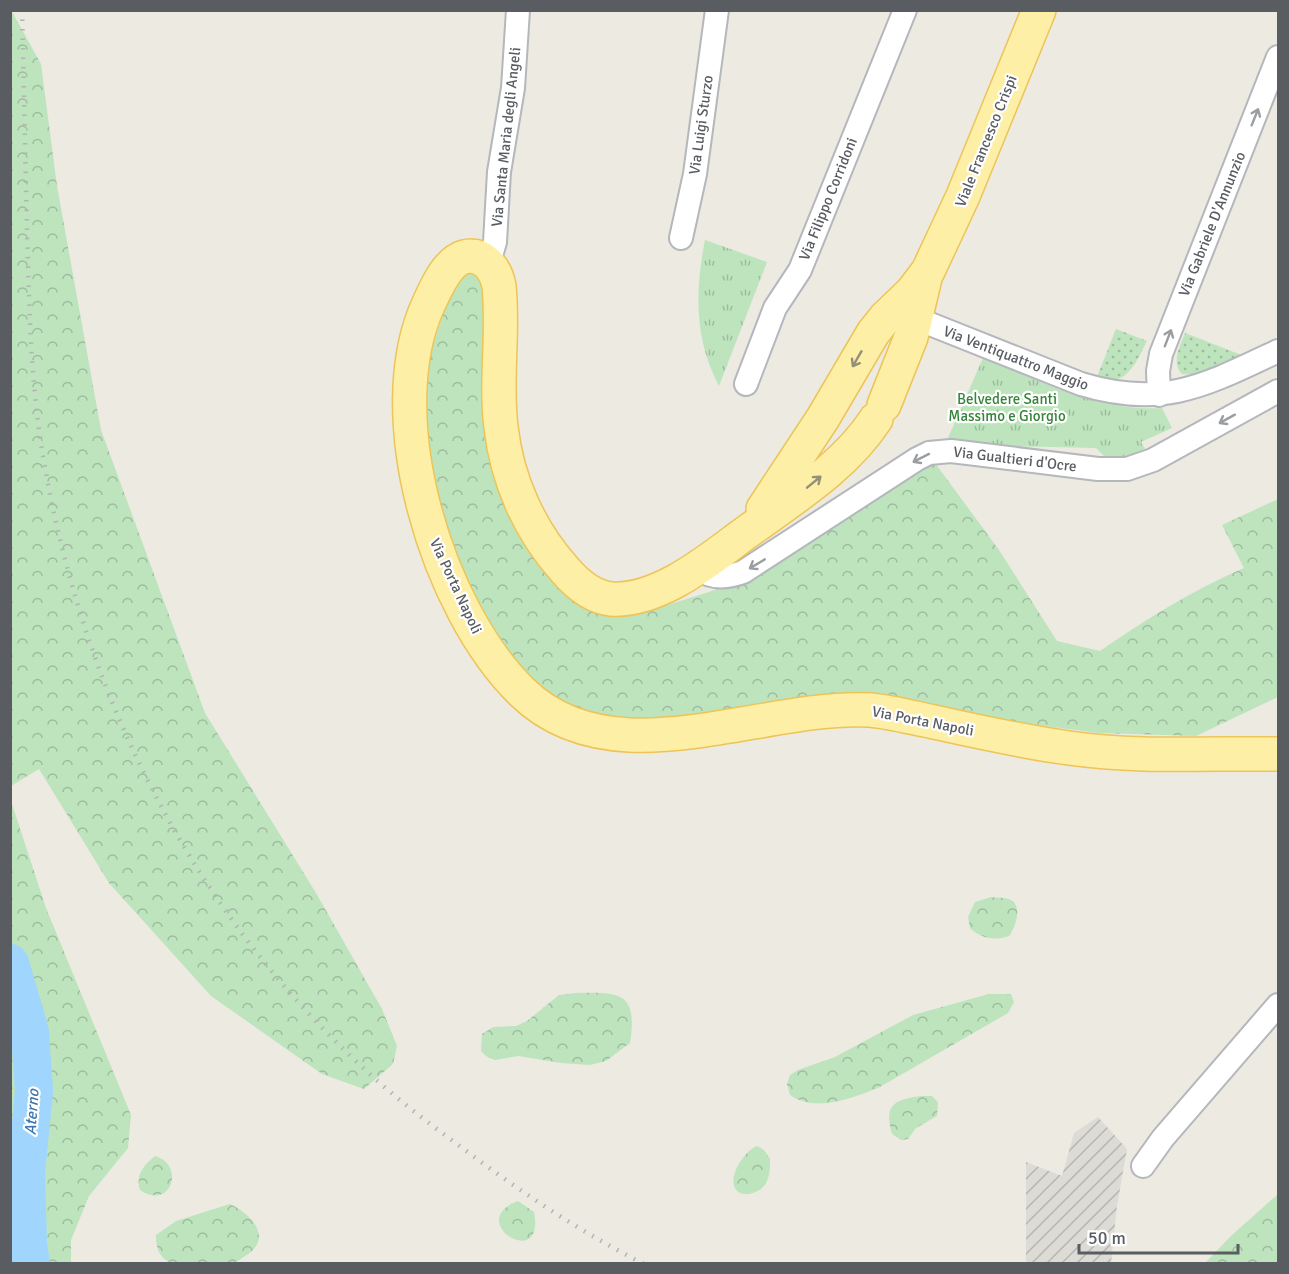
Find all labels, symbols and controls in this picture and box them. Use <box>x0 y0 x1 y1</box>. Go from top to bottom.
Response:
street label: Via Santa Maria degli Angeli <box>488 46 524 228</box>
street label: Viale Francesco Crispi <box>951 72 1021 210</box>
street label: Via Luigi Sturzo <box>685 74 717 176</box>
one-way arrow <box>1250 108 1261 127</box>
street label: Via Filippo Corridoni <box>795 135 861 263</box>
street label: Via Gabriele D'Annunzio <box>1175 149 1249 299</box>
street label: Via Ventiquattro Maggio <box>941 322 1091 394</box>
one-way arrow <box>1163 329 1174 347</box>
one-way arrow <box>851 350 863 367</box>
park label: Belvedere Santi Massimo e Giorgio <box>948 390 1066 425</box>
one-way arrow <box>1219 413 1236 425</box>
street label: Via Gualtieri d'Ocre <box>952 443 1078 475</box>
one-way arrow <box>913 452 930 464</box>
one-way arrow <box>806 475 822 488</box>
street label: Via Porta Napoli <box>426 535 486 637</box>
one-way arrow <box>749 558 766 570</box>
street label: Via Porta Napoli <box>871 702 975 740</box>
water label: Aterno <box>20 1088 44 1136</box>
scale bar <box>1079 1217 1238 1255</box>
text: 50 m <box>1088 1227 1126 1249</box>

